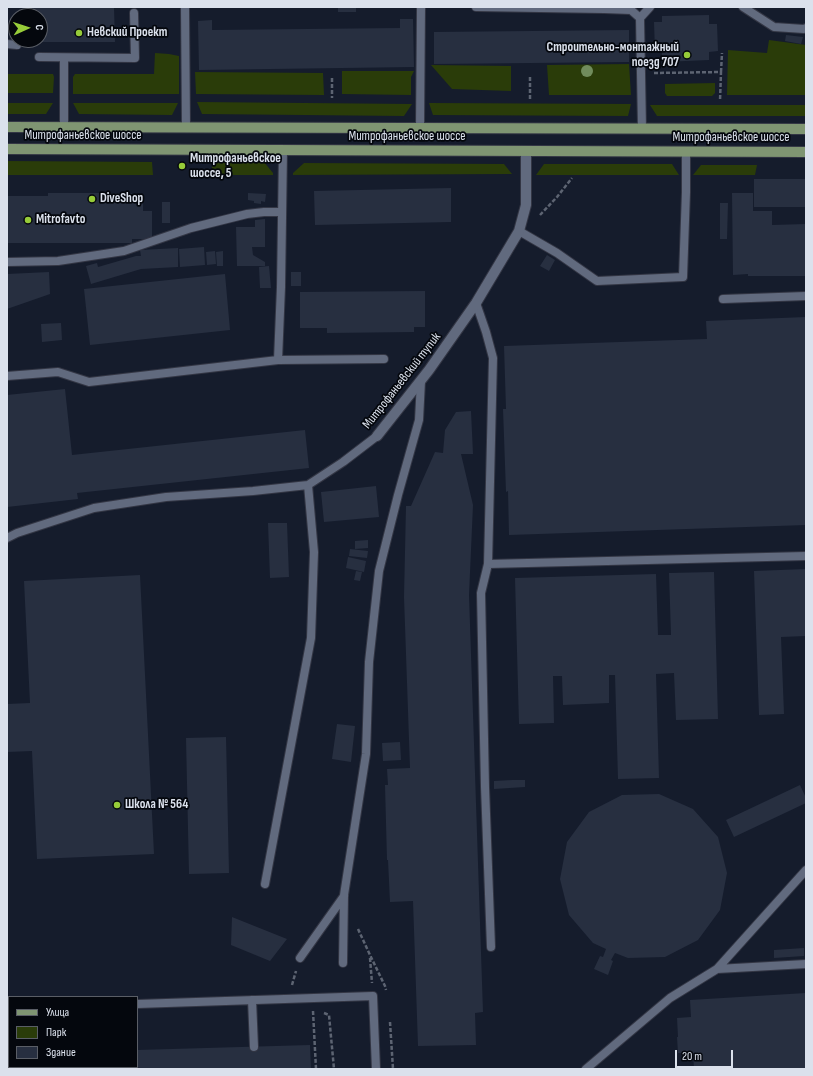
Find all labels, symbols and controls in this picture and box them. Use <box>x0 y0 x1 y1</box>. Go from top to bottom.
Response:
north arrow <box>8 8 48 48</box>
text: С <box>33 24 46 31</box>
place label: Невский Проект <box>87 25 167 41</box>
marker: Невский Проект <box>74 28 84 38</box>
place label: Строительно-монтажный поезд 707 <box>547 40 679 71</box>
marker: Строительно-монтажный поезд 707 <box>682 50 692 60</box>
street label: Митрофаньевское шоссе <box>24 128 142 144</box>
street label: Митрофаньевское шоссе <box>348 129 466 145</box>
street label: Митрофаньевское шоссе <box>672 130 790 146</box>
place label: Митрофаньевское шоссе, 5 <box>190 151 281 182</box>
marker: Митрофаньевское шоссе, 5 <box>177 161 187 171</box>
place label: DiveShop <box>100 191 143 207</box>
marker: DiveShop <box>87 194 97 204</box>
place label: Mitrofavto <box>36 212 85 228</box>
marker: Mitrofavto <box>23 215 33 225</box>
street label: Митрофаньевский тупик <box>360 330 444 432</box>
place label: Школа № 564 <box>125 797 188 813</box>
marker: Школа № 564 <box>112 800 122 810</box>
legend <box>8 996 138 1068</box>
text: Улица <box>46 1005 69 1020</box>
text: Парк <box>46 1025 66 1040</box>
scale bar <box>677 1042 735 1068</box>
text: Здание <box>46 1045 76 1060</box>
text: 20 m <box>682 1049 702 1064</box>

